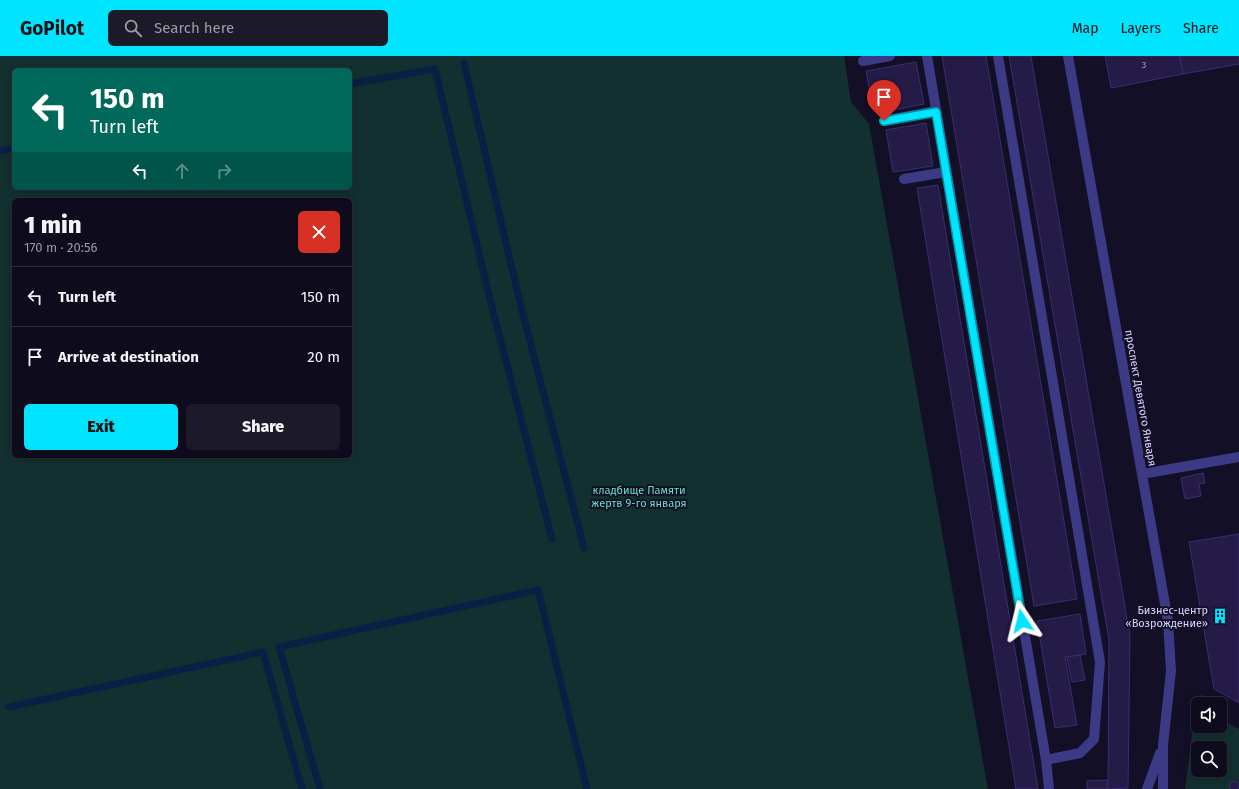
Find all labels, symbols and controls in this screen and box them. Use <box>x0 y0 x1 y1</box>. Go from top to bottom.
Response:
search box <box>108 10 388 46</box>
text: GoPilot <box>20 17 84 40</box>
icon: search <box>122 17 144 39</box>
text: Search here <box>154 19 234 37</box>
text: Map <box>1072 20 1098 37</box>
text: Layers <box>1120 20 1161 37</box>
text: Share <box>1183 20 1219 37</box>
house number: 3 <box>1142 60 1146 70</box>
pin <box>867 80 901 121</box>
text: 150 m <box>90 82 165 115</box>
icon: left <box>24 84 76 136</box>
icon: arrive <box>873 86 895 108</box>
text: Turn left <box>90 116 159 138</box>
icon: left <box>129 160 151 182</box>
icon: ahead <box>171 160 193 182</box>
icon: right <box>213 160 235 182</box>
text: 1 min <box>24 211 82 239</box>
button: close <box>298 211 340 253</box>
text: 170 m · 20:56 <box>24 240 97 255</box>
icon: left <box>24 286 46 308</box>
text: Turn left <box>58 288 116 306</box>
text: 150 m <box>301 288 340 306</box>
street label: проспект Девятого Января <box>1122 329 1159 467</box>
icon: arrive <box>24 346 46 368</box>
text: Arrive at destination <box>58 348 199 366</box>
text: 20 m <box>307 348 340 366</box>
button: Exit <box>24 404 178 450</box>
button: Share <box>186 404 340 450</box>
park label: кладбище Памяти жертв 9-го января <box>591 484 687 510</box>
position arrow <box>1001 600 1043 642</box>
place label: Бизнес-центр «Возрождение» <box>1125 604 1208 630</box>
building icon: Бизнес-центр «Возрождение» <box>1211 607 1229 625</box>
map controls <box>1191 697 1227 777</box>
button: sound <box>1191 697 1227 733</box>
button: search <box>1191 741 1227 777</box>

